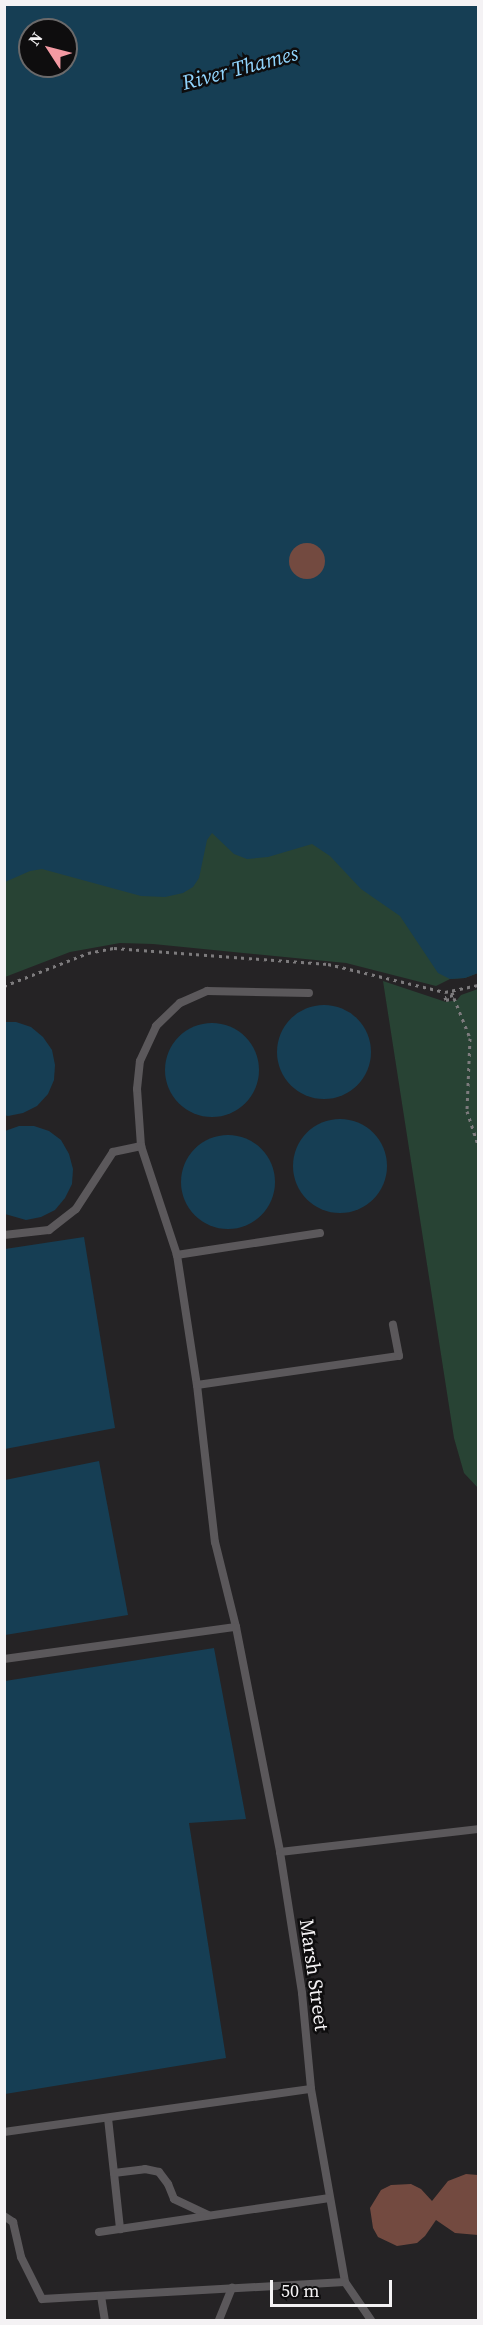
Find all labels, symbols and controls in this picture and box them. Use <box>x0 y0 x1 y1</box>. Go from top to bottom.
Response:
north arrow <box>18 18 78 78</box>
text: N <box>23 27 47 50</box>
water label: River Thames <box>179 40 301 96</box>
street label: Marsh Street <box>294 1917 334 2033</box>
scale bar <box>273 2268 394 2306</box>
text: 50 m <box>281 2278 319 2303</box>

